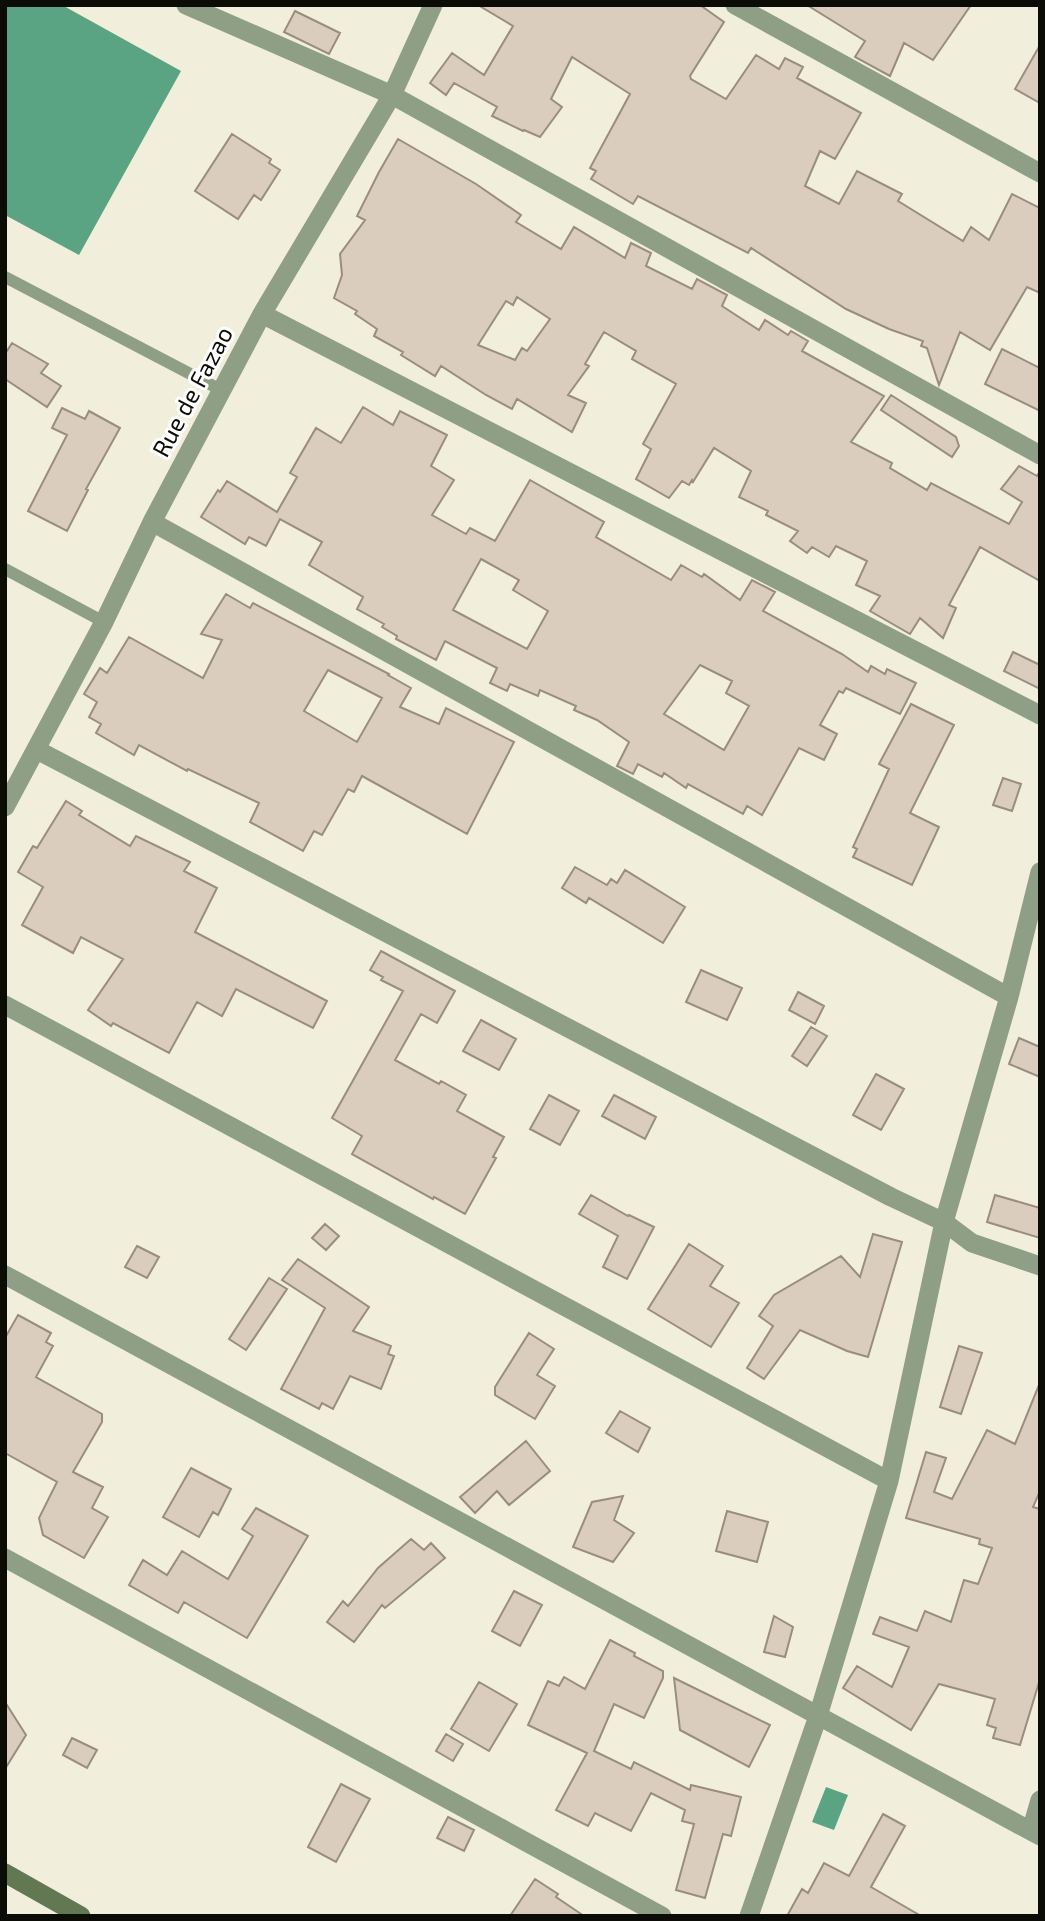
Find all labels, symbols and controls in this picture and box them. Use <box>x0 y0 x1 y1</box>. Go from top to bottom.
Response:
street label: Rue de Fazao <box>145 321 238 461</box>

